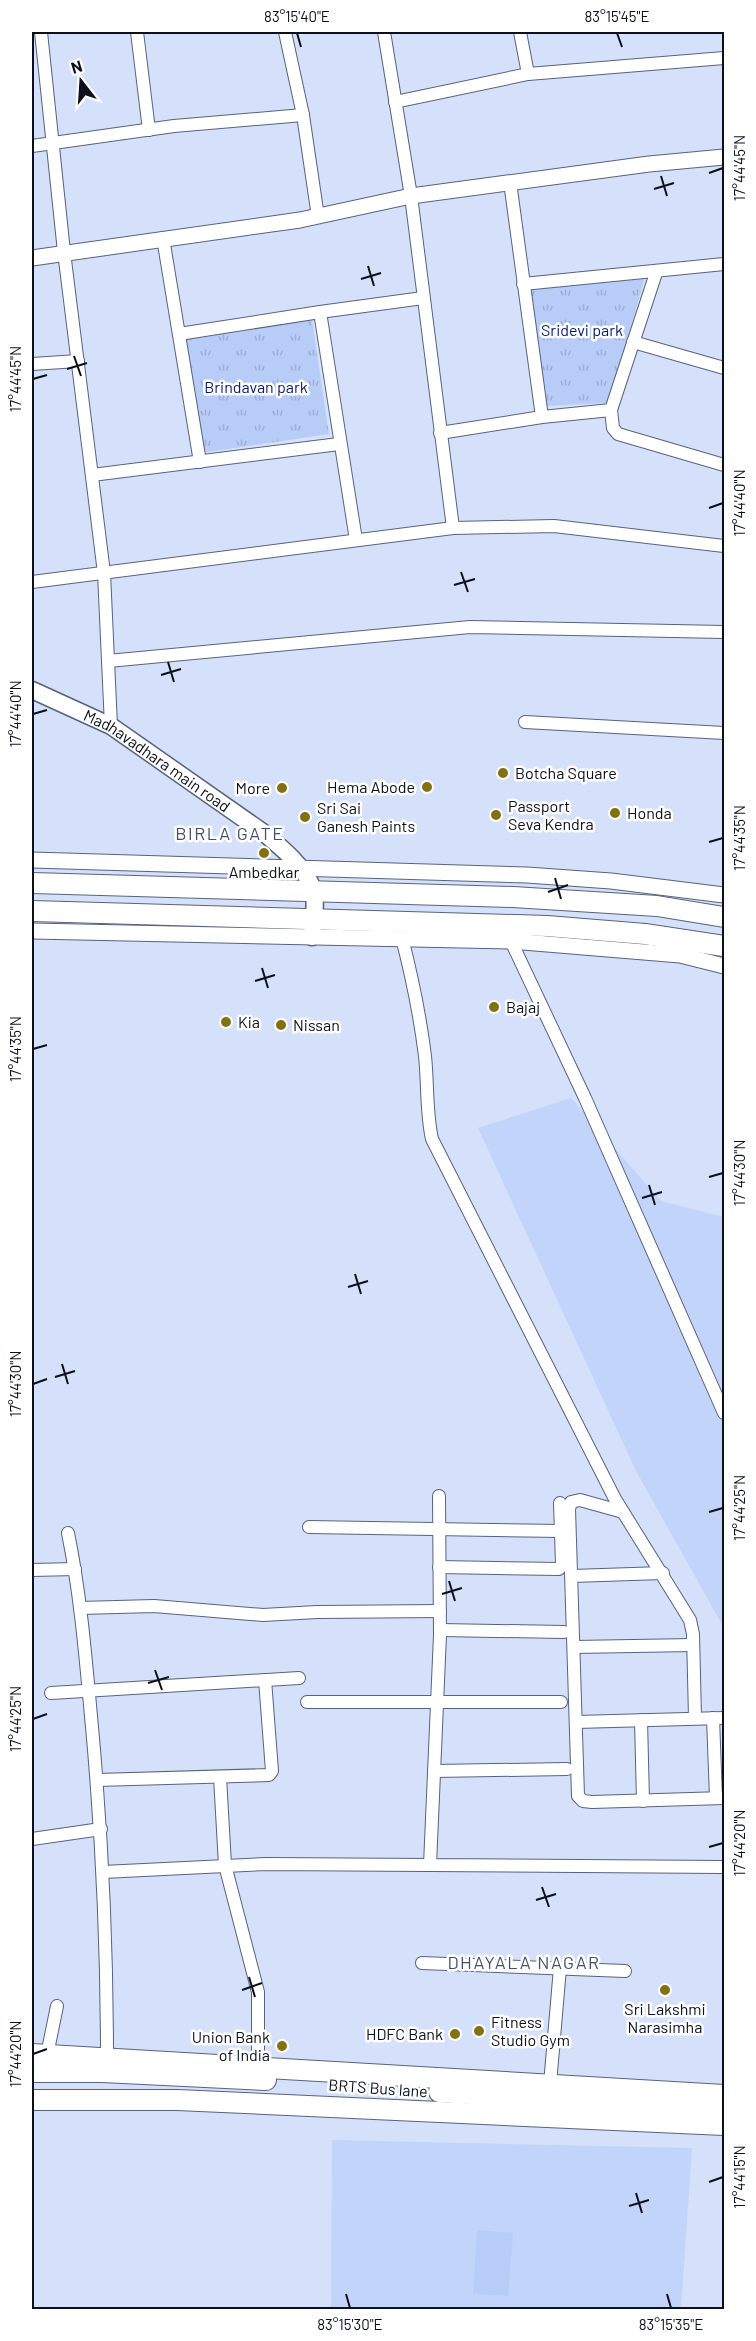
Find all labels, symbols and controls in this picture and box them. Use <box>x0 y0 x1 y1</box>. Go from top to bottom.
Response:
text: 83°15'40"E <box>264 7 330 25</box>
text: 83°15'45"E <box>584 7 650 25</box>
north arrow <box>51 51 111 111</box>
text: N <box>69 56 84 77</box>
text: 17°44'45"N <box>730 135 748 201</box>
park label: Sridevi park <box>541 320 623 339</box>
text: 17°44'45"N <box>6 346 24 412</box>
park label: Brindavan park <box>204 377 308 396</box>
text: 17°44'40"N <box>730 469 748 537</box>
text: 17°44'40"N <box>6 680 24 748</box>
street label: Madhavadhara main road <box>81 705 234 816</box>
place label: Botcha Square <box>515 763 617 782</box>
marker: Botcha Square <box>496 766 510 780</box>
place label: Hema Abode <box>327 777 415 796</box>
place label: More <box>236 778 270 797</box>
marker: Hema Abode <box>420 780 434 794</box>
marker: More <box>275 781 289 795</box>
place label: Passport Seva Kendra <box>508 796 594 833</box>
place label: Sri Sai Ganesh Paints <box>317 798 415 835</box>
place label: Honda <box>627 803 672 822</box>
text: 17°44'35"N <box>730 805 748 871</box>
marker: Honda <box>608 806 622 820</box>
marker: Passport Seva Kendra <box>489 808 503 822</box>
marker: Sri Sai Ganesh Paints <box>298 810 312 824</box>
district label: BIRLA GATE <box>175 822 285 844</box>
marker: Ambedkar <box>257 846 271 860</box>
place label: Ambedkar <box>229 862 300 881</box>
place label: Bajaj <box>506 997 540 1016</box>
marker: Bajaj <box>487 1000 501 1014</box>
place label: Kia <box>238 1012 260 1031</box>
marker: Kia <box>219 1015 233 1029</box>
place label: Nissan <box>293 1015 340 1034</box>
text: 17°44'35"N <box>6 1016 24 1082</box>
marker: Nissan <box>274 1018 288 1032</box>
text: 17°44'30"N <box>730 1140 748 1206</box>
text: 17°44'30"N <box>6 1351 24 1417</box>
text: 17°44'25"N <box>730 1475 748 1541</box>
text: 17°44'25"N <box>6 1686 24 1752</box>
text: 17°44'20"N <box>730 1810 748 1876</box>
district label: DHAYALA NAGAR <box>447 1951 601 1973</box>
marker: Sri Lakshmi Narasimha <box>658 1983 672 1997</box>
place label: Sri Lakshmi Narasimha <box>624 1999 706 2036</box>
place label: Fitness Studio Gym <box>491 2012 570 2049</box>
text: 17°44'20"N <box>6 2021 24 2087</box>
place label: HDFC Bank <box>366 2024 443 2043</box>
marker: Fitness Studio Gym <box>472 2024 486 2038</box>
place label: Union Bank of India <box>192 2027 270 2064</box>
marker: HDFC Bank <box>448 2027 462 2041</box>
marker: Union Bank of India <box>275 2039 289 2053</box>
street label: BRTS Bus lane <box>328 2075 428 2100</box>
text: 17°44'15"N <box>730 2145 748 2209</box>
text: 83°15'30"E <box>317 2315 383 2333</box>
text: 83°15'35"E <box>639 2315 703 2333</box>

